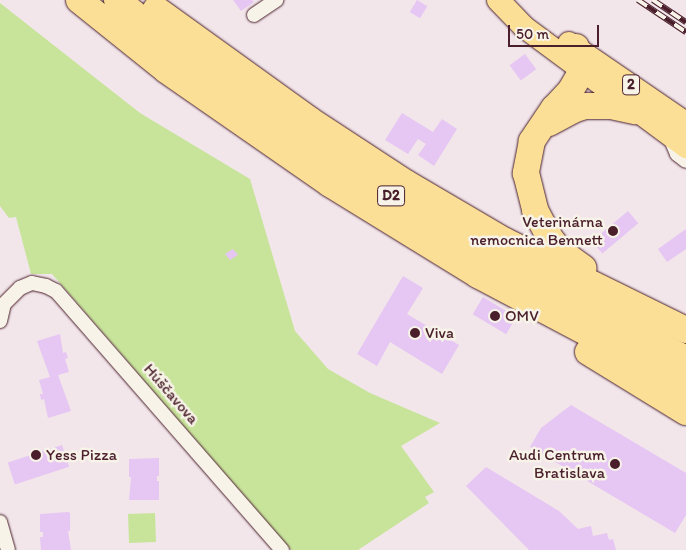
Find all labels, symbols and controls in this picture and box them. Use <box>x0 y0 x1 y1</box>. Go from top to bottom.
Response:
scale bar <box>511 15 602 47</box>
text: 50 m <box>516 25 549 43</box>
road number: 2 <box>621 72 641 98</box>
road number: D2 <box>376 184 406 208</box>
place label: Veterinárna nemocnica Bennett <box>471 212 603 250</box>
marker: Veterinárna nemocnica Bennett <box>607 225 619 237</box>
place label: OMV <box>505 306 539 326</box>
marker: OMV <box>489 310 501 322</box>
place label: Viva <box>425 323 454 343</box>
marker: Viva <box>409 327 421 339</box>
street label: Húščavova <box>139 360 203 428</box>
place label: Yess Pizza <box>46 445 116 465</box>
place label: Audi Centrum Bratislava <box>508 445 605 483</box>
marker: Yess Pizza <box>30 449 42 461</box>
marker: Audi Centrum Bratislava <box>609 458 621 470</box>

